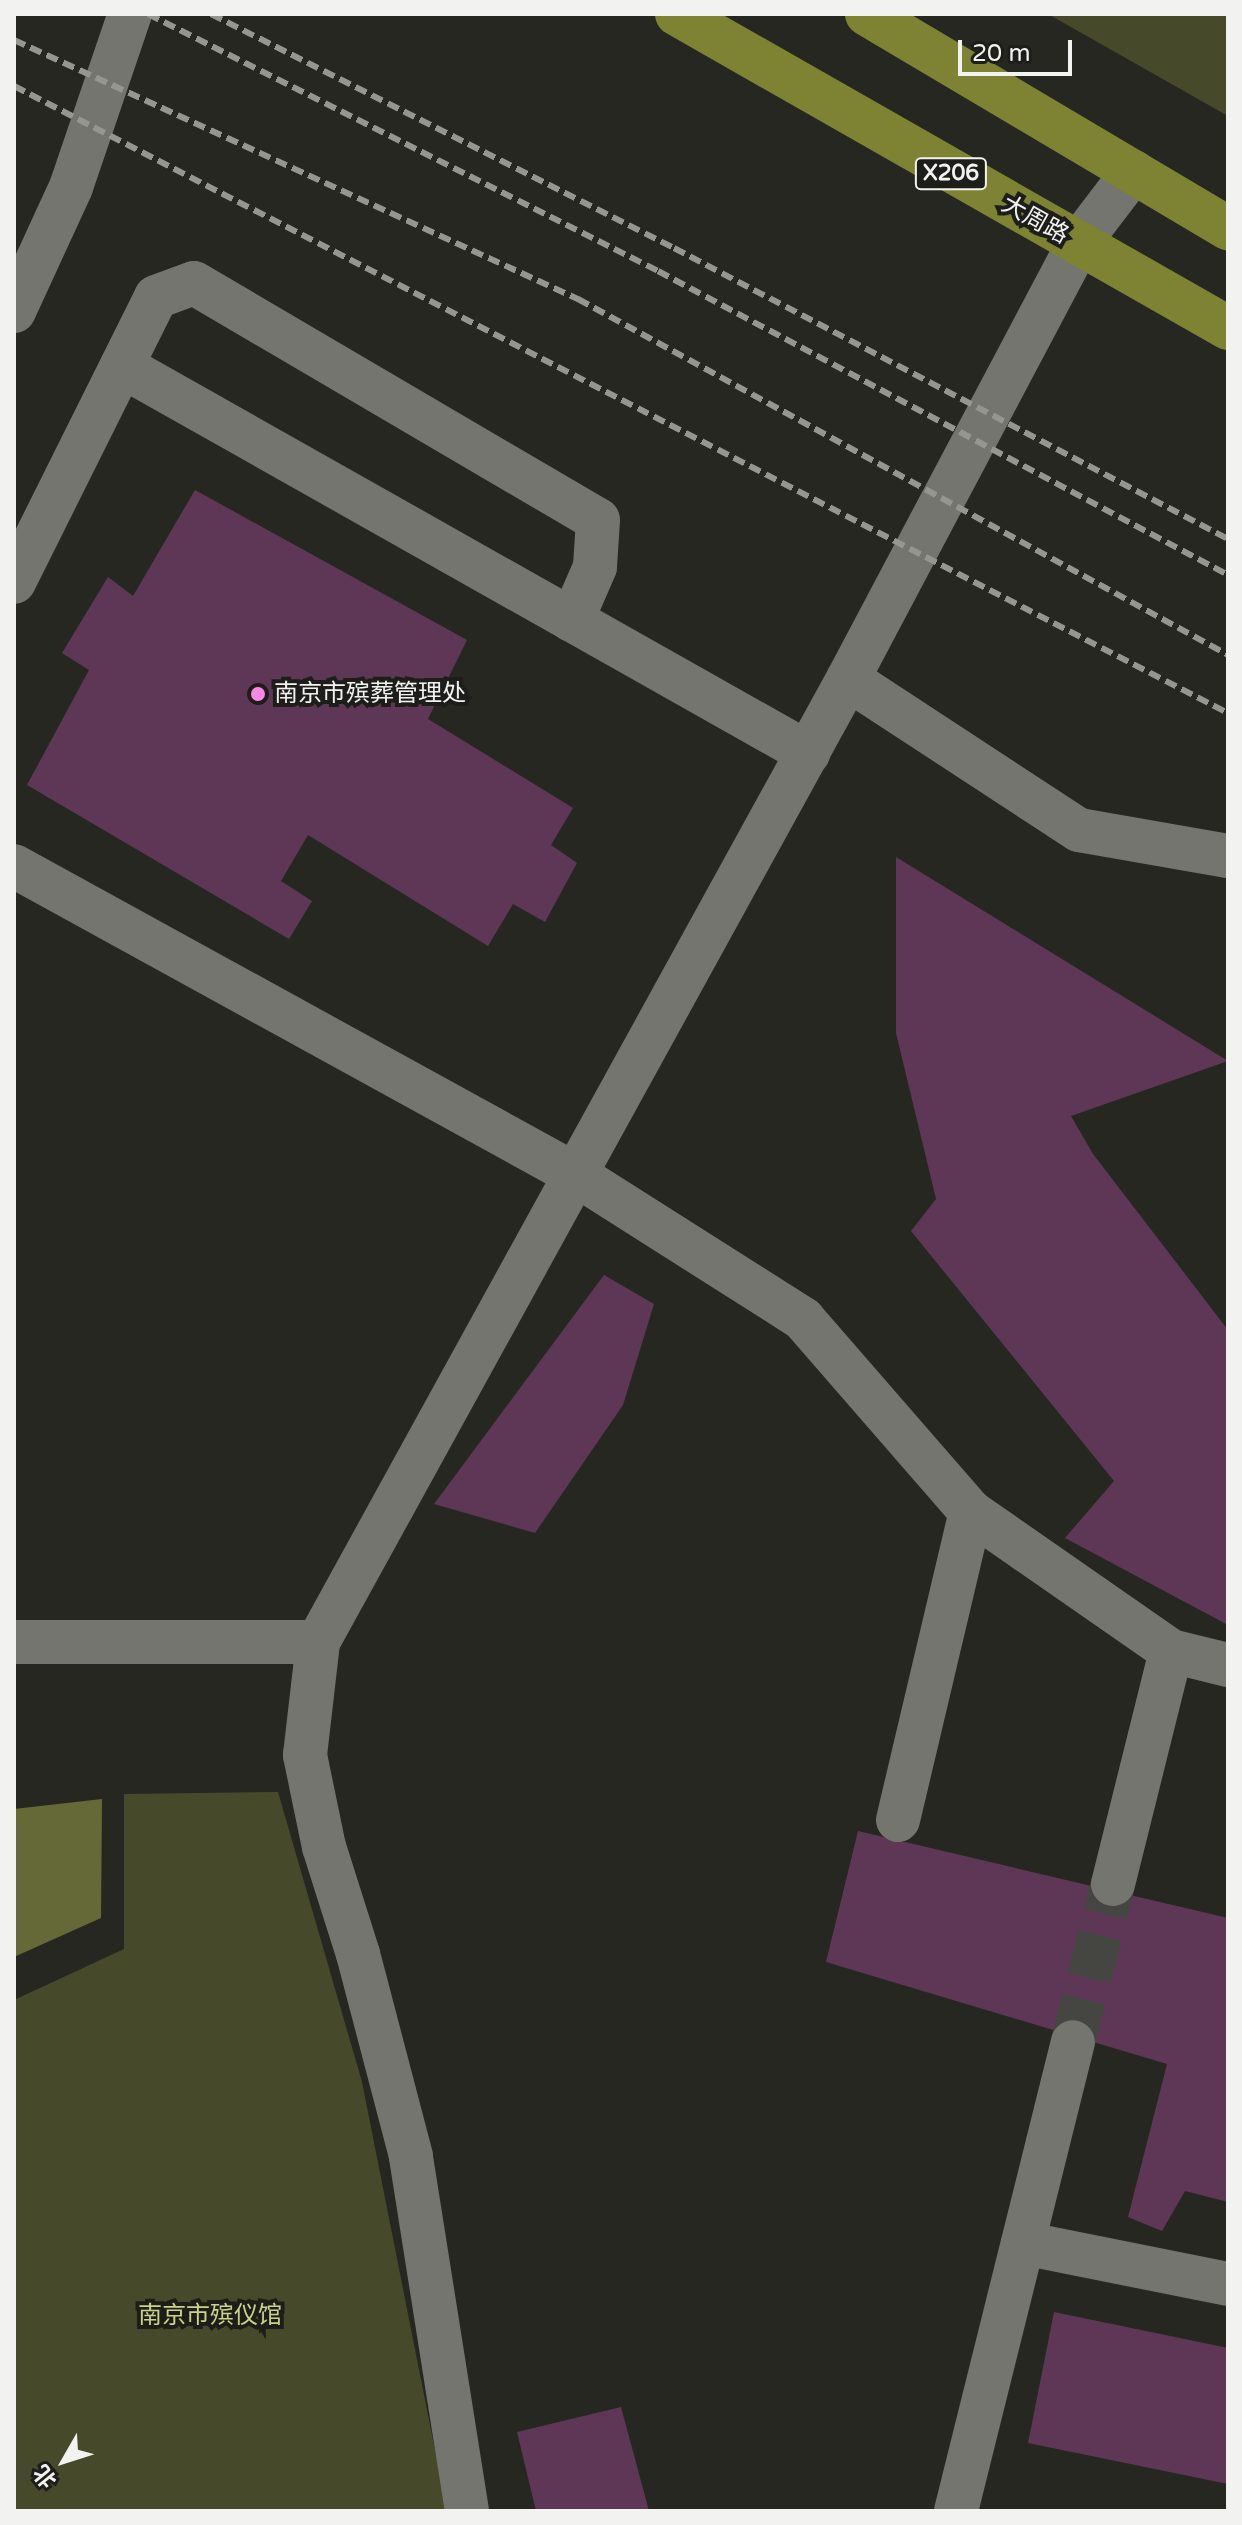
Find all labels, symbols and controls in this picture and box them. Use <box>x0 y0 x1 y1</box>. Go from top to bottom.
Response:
scale bar <box>962 24 1076 74</box>
text: 20 m <box>972 39 1030 68</box>
road number: X206 <box>913 156 989 192</box>
street label: 大周路 <box>997 190 1073 250</box>
place label: 南京市殡葬管理处 <box>274 680 466 708</box>
marker: 南京市殡葬管理处 <box>249 685 267 703</box>
park label: 南京市殡仪馆 <box>138 2302 282 2330</box>
north arrow <box>24 2421 104 2501</box>
text: 北 <box>28 2459 62 2493</box>

